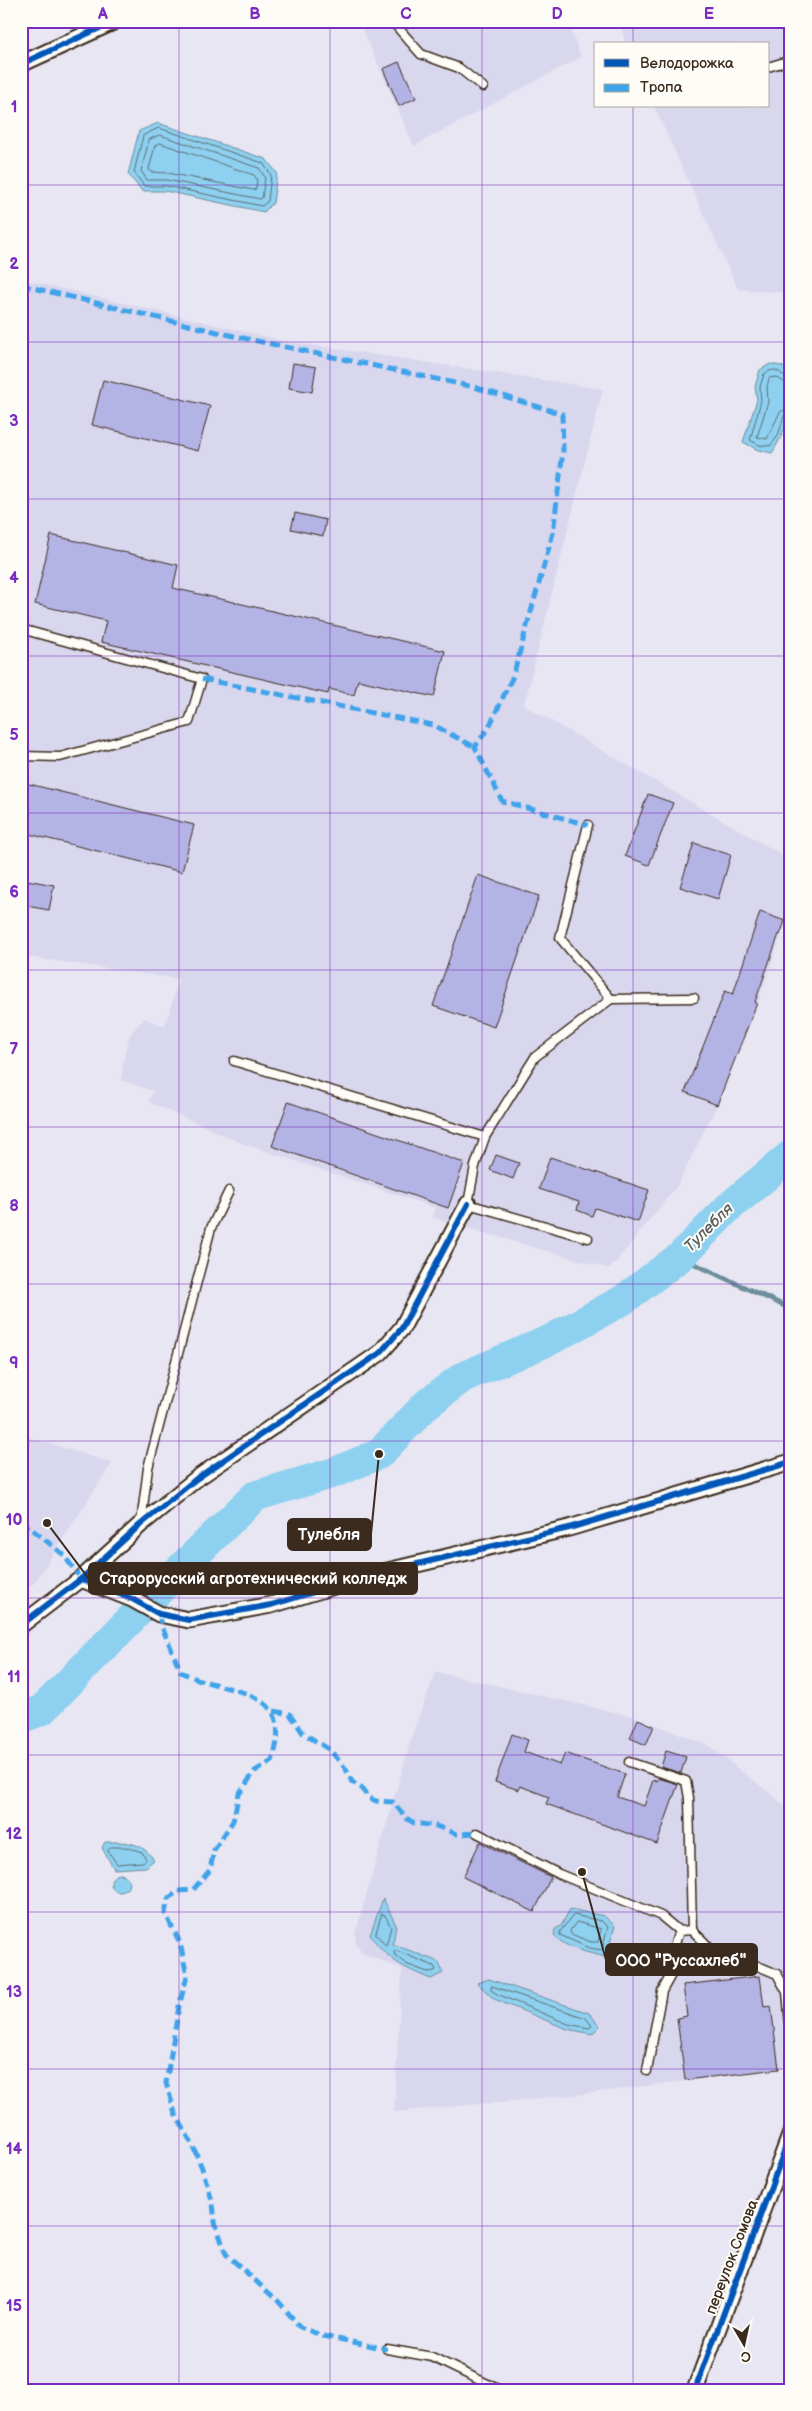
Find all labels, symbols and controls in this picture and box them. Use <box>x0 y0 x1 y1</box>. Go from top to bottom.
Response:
text: A <box>97 5 108 24</box>
text: B <box>249 5 261 24</box>
text: C <box>400 5 412 24</box>
text: D <box>551 5 563 24</box>
text: E <box>704 5 714 24</box>
legend <box>594 42 770 108</box>
text: Велодорожка <box>640 54 734 73</box>
text: Тропа <box>640 78 683 97</box>
text: 1 <box>11 98 17 117</box>
text: 2 <box>9 255 19 274</box>
text: 3 <box>9 412 19 431</box>
text: 4 <box>9 569 19 588</box>
text: 5 <box>9 726 19 745</box>
text: 6 <box>9 883 19 902</box>
text: 7 <box>10 1040 19 1059</box>
text: 8 <box>9 1197 19 1216</box>
water label: Тулебля <box>681 1199 738 1256</box>
text: 9 <box>9 1354 19 1373</box>
text: 10 <box>6 1511 22 1530</box>
callout: Тулебля <box>288 1519 371 1550</box>
text: Тулебля <box>298 1526 360 1545</box>
callout: Старорусский агротехнический колледж <box>89 1563 417 1594</box>
text: Старорусский агротехнический колледж <box>99 1570 408 1589</box>
text: 11 <box>7 1668 21 1687</box>
text: 12 <box>6 1825 23 1844</box>
callout: ООО "Руссахлеб" <box>606 1944 757 1975</box>
text: ООО "Руссахлеб" <box>616 1952 746 1971</box>
text: 13 <box>6 1983 22 2002</box>
text: 14 <box>6 2140 23 2159</box>
street label: переулок Сомова <box>701 2197 763 2317</box>
text: 15 <box>6 2297 22 2316</box>
north arrow <box>720 2318 770 2368</box>
text: С <box>740 2347 752 2366</box>

